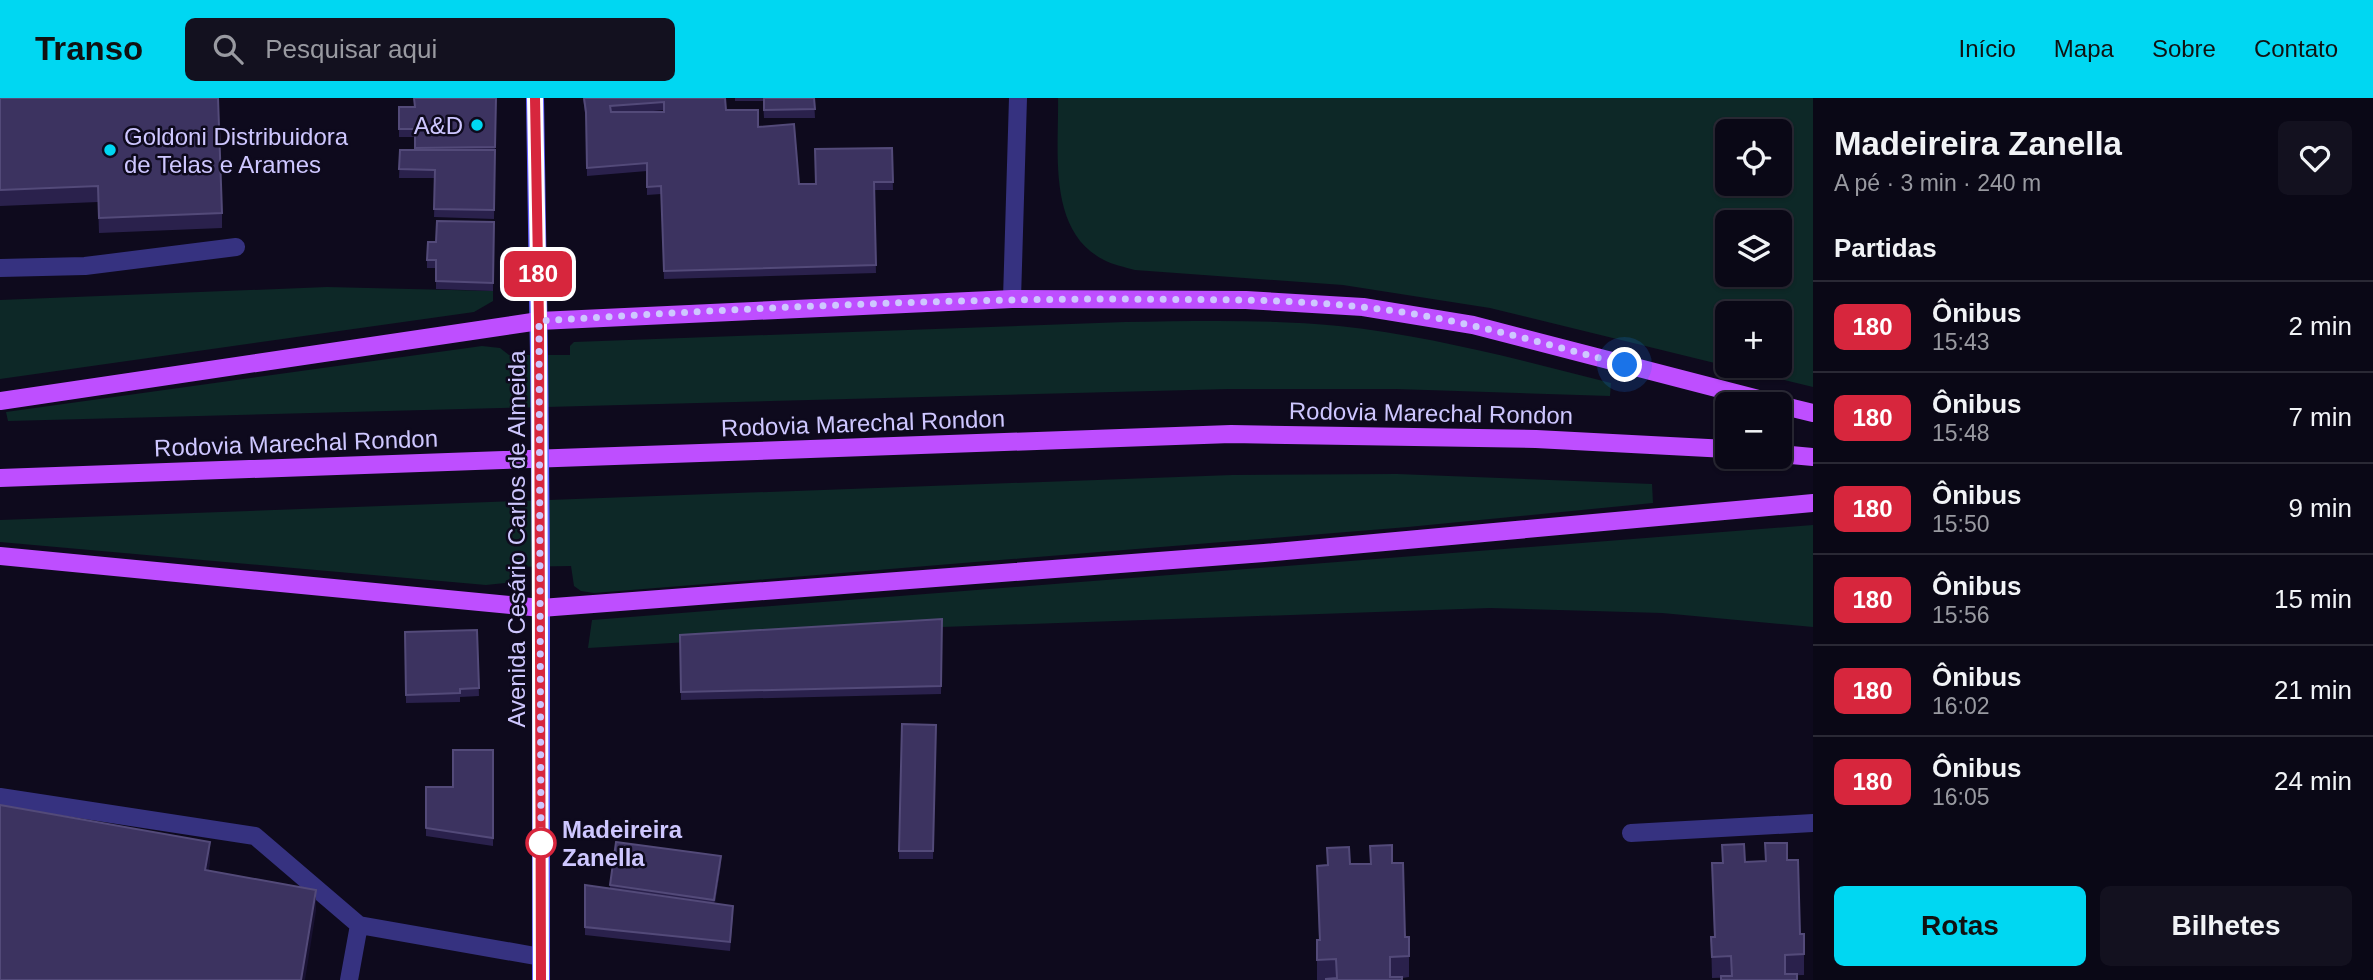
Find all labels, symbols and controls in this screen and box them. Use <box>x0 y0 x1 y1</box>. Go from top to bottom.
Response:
search box <box>185 18 675 81</box>
text: Transo <box>35 30 143 67</box>
icon: search <box>209 30 247 68</box>
text: Pesquisar aqui <box>265 34 437 64</box>
text: Início <box>1958 35 2016 62</box>
text: Mapa <box>2054 35 2114 62</box>
text: Sobre <box>2152 35 2216 62</box>
text: Contato <box>2254 35 2338 62</box>
place label: A&D <box>414 112 463 139</box>
marker: A&D <box>469 117 485 133</box>
map controls <box>1715 119 1792 469</box>
button: locate <box>1715 119 1792 196</box>
button: heart <box>2278 121 2352 195</box>
place label: Goldoni Distribuidora de Telas e Arames <box>124 123 349 178</box>
text: Madeireira Zanella <box>1834 125 2122 162</box>
marker: Goldoni Distribuidora de Telas e Arames <box>102 142 118 158</box>
text: A pé · 3 min · 240 m <box>1834 170 2041 196</box>
button: layers <box>1715 210 1792 287</box>
text: Partidas <box>1834 233 1937 263</box>
line badge: 180 <box>498 251 578 297</box>
text: 180 <box>518 260 558 287</box>
text: Ônibus <box>1932 298 2022 328</box>
button: + <box>1715 301 1792 378</box>
text: 2 min <box>2288 311 2352 341</box>
text: 180 <box>1852 313 1893 340</box>
text: 15:43 <box>1932 329 1990 355</box>
your location <box>1607 347 1642 382</box>
street label: Avenida Cesário Carlos de Almeida <box>503 350 530 728</box>
text: Ônibus <box>1932 389 2022 419</box>
button: − <box>1715 392 1792 469</box>
street label: Rodovia Marechal Rondon <box>1289 397 1573 429</box>
text: 7 min <box>2288 402 2352 432</box>
text: 180 <box>1852 404 1893 431</box>
street label: Rodovia Marechal Rondon <box>721 405 1005 441</box>
text: 15:48 <box>1932 420 1990 446</box>
street label: Rodovia Marechal Rondon <box>154 425 438 461</box>
text: Ônibus <box>1932 480 2022 510</box>
text: 9 min <box>2288 493 2352 523</box>
text: 180 <box>1852 495 1893 522</box>
text: 15:50 <box>1932 511 1990 537</box>
text: Ônibus <box>1932 571 2022 601</box>
text: 15 min <box>2274 584 2352 614</box>
text: 180 <box>1852 586 1893 613</box>
text: 15:56 <box>1932 602 1990 628</box>
text: Ônibus <box>1932 662 2022 692</box>
text: 21 min <box>2274 675 2352 705</box>
text: 180 <box>1852 677 1893 704</box>
text: 16:02 <box>1932 693 1990 719</box>
text: Ônibus <box>1932 753 2022 783</box>
text: 24 min <box>2274 766 2352 796</box>
text: 180 <box>1852 768 1893 795</box>
text: 16:05 <box>1932 784 1990 810</box>
place label: Madeireira Zanella <box>562 816 683 871</box>
marker: Madeireira Zanella <box>526 828 556 858</box>
button: Rotas <box>1834 886 2086 966</box>
button: Bilhetes <box>2100 886 2352 966</box>

